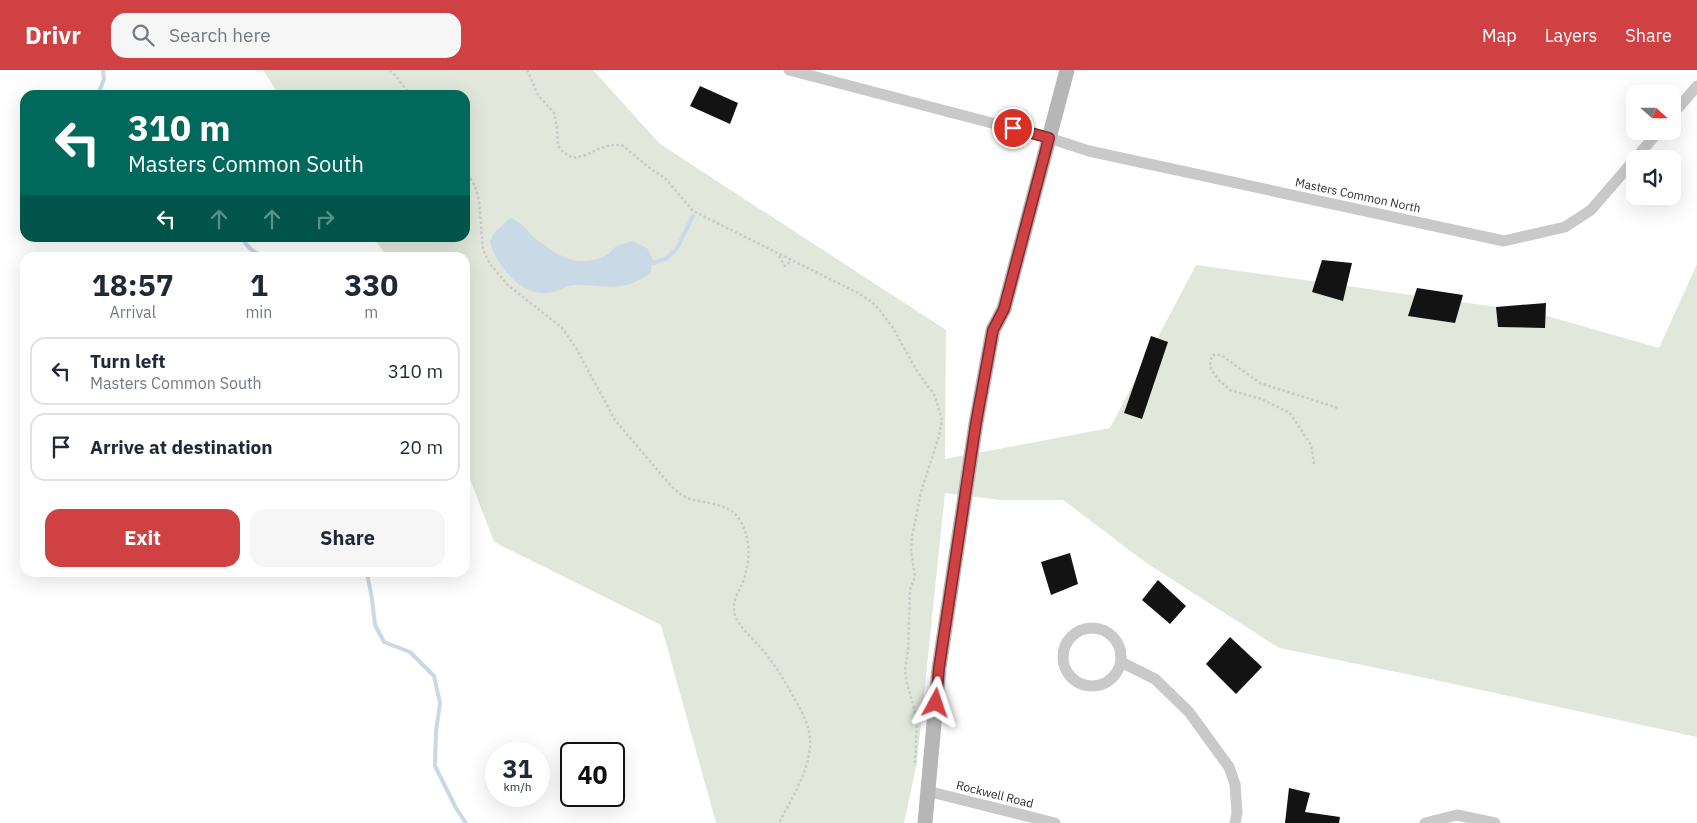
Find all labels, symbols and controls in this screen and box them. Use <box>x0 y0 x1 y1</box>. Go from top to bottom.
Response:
search box <box>111 13 461 58</box>
text: Drivr <box>25 19 81 51</box>
icon: search <box>129 21 157 49</box>
text: Search here <box>169 23 271 47</box>
text: Map <box>1482 24 1517 47</box>
text: Layers <box>1545 24 1597 47</box>
text: Share <box>1625 24 1672 47</box>
north arrow <box>1626 85 1681 140</box>
map controls <box>1626 85 1681 205</box>
text: 310 m <box>128 105 231 151</box>
pin <box>992 107 1034 149</box>
icon: left <box>45 110 110 175</box>
icon: arrive <box>999 114 1027 142</box>
text: Masters Common South <box>128 149 364 178</box>
button: sound <box>1626 150 1681 205</box>
street label: Masters Common North <box>1294 174 1422 216</box>
icon: left <box>152 205 180 233</box>
icon: ahead <box>205 205 233 233</box>
icon: ahead <box>258 205 286 233</box>
icon: right <box>311 205 339 233</box>
text: 18:57 <box>92 265 174 304</box>
text: 1 <box>250 265 268 304</box>
text: 330 <box>344 265 398 304</box>
text: Arrival <box>109 302 156 322</box>
text: min <box>245 302 272 322</box>
text: m <box>364 302 378 322</box>
text: Turn left <box>90 349 166 373</box>
icon: left <box>47 357 75 385</box>
text: 310 m <box>388 359 443 383</box>
text: Masters Common South <box>90 373 262 393</box>
icon: arrive <box>47 433 75 461</box>
text: Arrive at destination <box>90 435 273 459</box>
text: 20 m <box>399 435 443 459</box>
button: Exit <box>45 509 240 567</box>
button: Share <box>250 509 445 567</box>
position arrow <box>909 676 961 728</box>
speed limit sign: 40 <box>560 742 625 807</box>
text: 31 <box>502 752 533 785</box>
street label: Rockwell Road <box>955 777 1035 811</box>
text: km/h <box>503 779 532 794</box>

